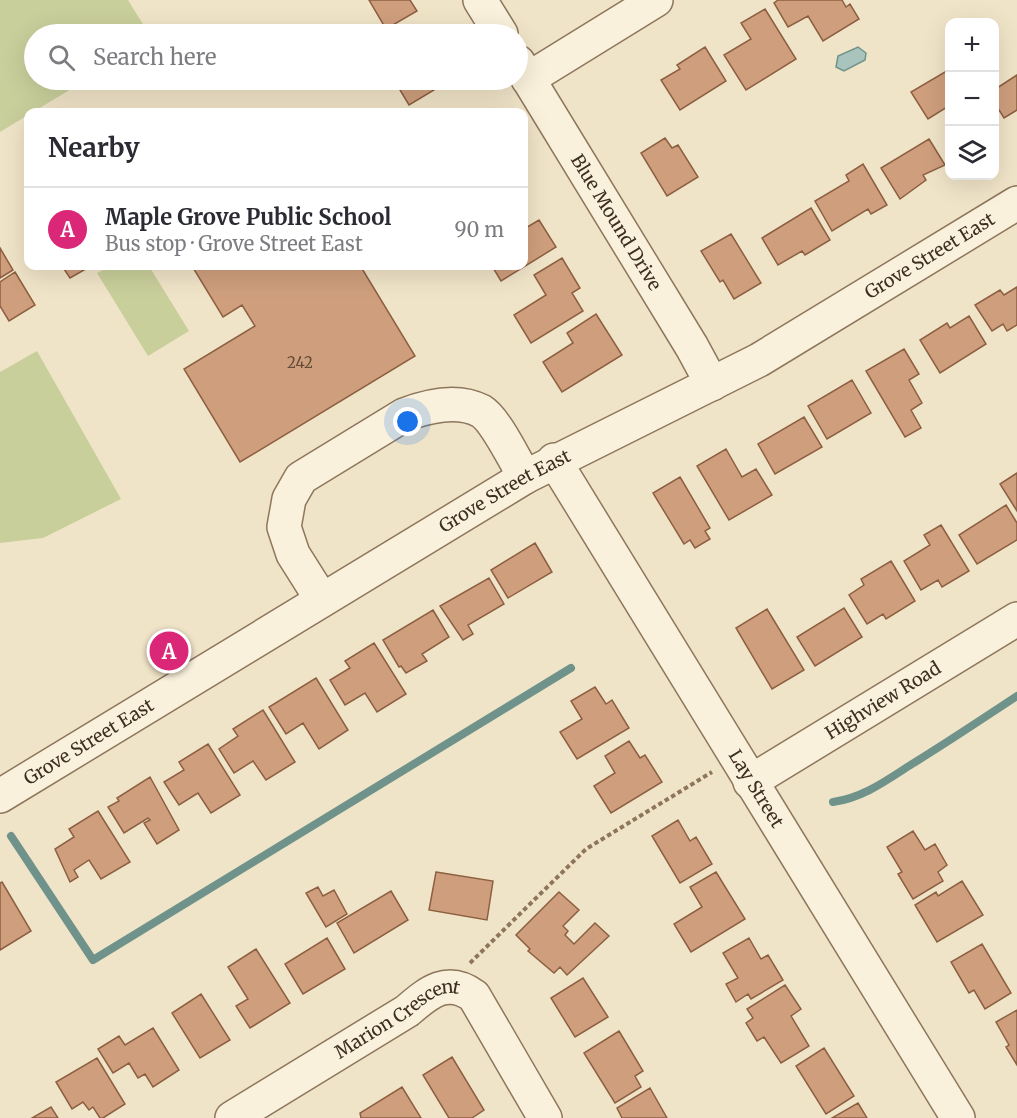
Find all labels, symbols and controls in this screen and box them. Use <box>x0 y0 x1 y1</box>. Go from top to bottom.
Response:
map controls <box>945 18 999 180</box>
button: + <box>945 18 999 72</box>
search box <box>24 24 528 90</box>
icon: search <box>45 41 78 74</box>
text: Search here <box>93 43 216 71</box>
button: − <box>945 72 999 126</box>
button: layers <box>945 126 999 180</box>
text: Nearby <box>48 131 140 164</box>
street label: Blue Mound Drive <box>566 150 667 295</box>
text: Maple Grove Public School <box>105 203 391 231</box>
street label: Grove Street East <box>860 207 999 304</box>
text: A <box>60 217 75 242</box>
text: 90 m <box>454 217 504 242</box>
text: Bus stop · Grove Street East <box>105 231 363 256</box>
house number: 242 <box>287 353 313 372</box>
your location <box>393 407 422 436</box>
street label: Grove Street East <box>435 444 574 537</box>
pin: A <box>150 628 188 674</box>
street label: Highview Road <box>821 656 945 744</box>
street label: Grove Street East <box>19 693 158 790</box>
street label: Lay Street <box>724 745 789 832</box>
street label: Marion Crescent <box>330 975 462 1063</box>

